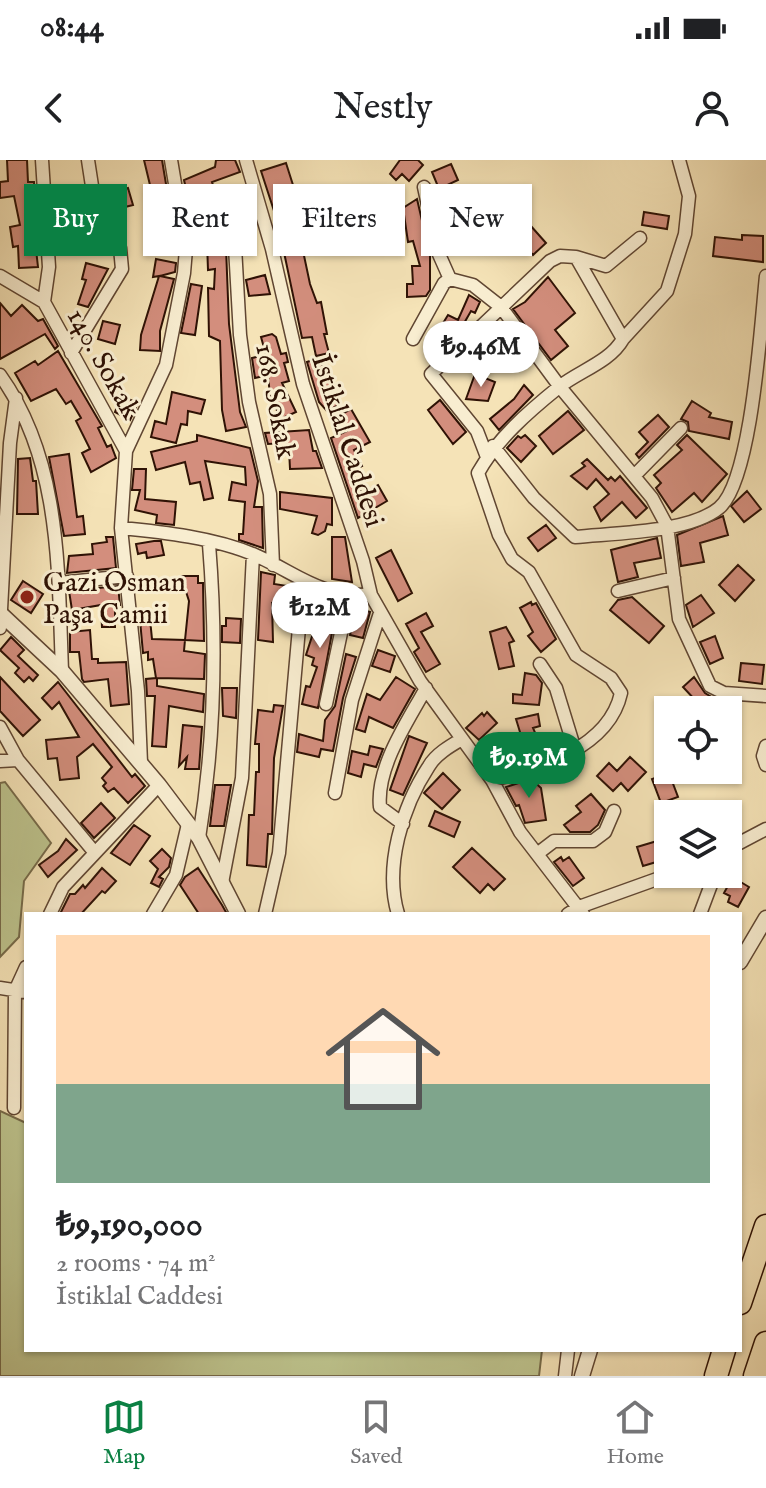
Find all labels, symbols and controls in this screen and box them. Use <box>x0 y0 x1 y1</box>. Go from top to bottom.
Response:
text: 08:44 <box>40 9 104 47</box>
text: Nestly <box>334 85 432 131</box>
icon: back <box>32 86 76 130</box>
icon: person <box>690 86 734 130</box>
chip: Buy <box>24 184 127 256</box>
chip: Rent <box>143 184 257 256</box>
chip: Filters <box>273 184 405 256</box>
chip: New <box>421 184 532 256</box>
street label: 140. Sokak <box>58 303 148 427</box>
pin: ₺9.46M <box>416 321 546 389</box>
text: ₺9.46M <box>441 330 521 363</box>
street label: 168. Sokak <box>246 341 303 463</box>
street label: İstiklal Caddesi <box>302 350 391 532</box>
place label: Gazi Osman Paşa Camii <box>43 566 186 633</box>
pin: ₺12M <box>273 582 367 650</box>
marker: Gazi Osman Paşa Camii <box>18 588 36 606</box>
text: ₺12M <box>289 591 351 624</box>
map controls <box>654 696 742 888</box>
button: locate <box>654 696 742 784</box>
pin: ₺9.19M <box>464 732 594 800</box>
text: ₺9.19M <box>490 741 568 774</box>
button: layers <box>654 800 742 888</box>
icon: home <box>311 987 455 1131</box>
text: ₺9,190,000 <box>56 1204 203 1247</box>
text: 2 rooms · 74 m² <box>56 1247 216 1280</box>
text: İstiklal Caddesi <box>56 1280 223 1313</box>
tab: Map <box>102 1395 146 1471</box>
tab: Saved <box>350 1395 402 1471</box>
tab: Home <box>606 1395 664 1471</box>

